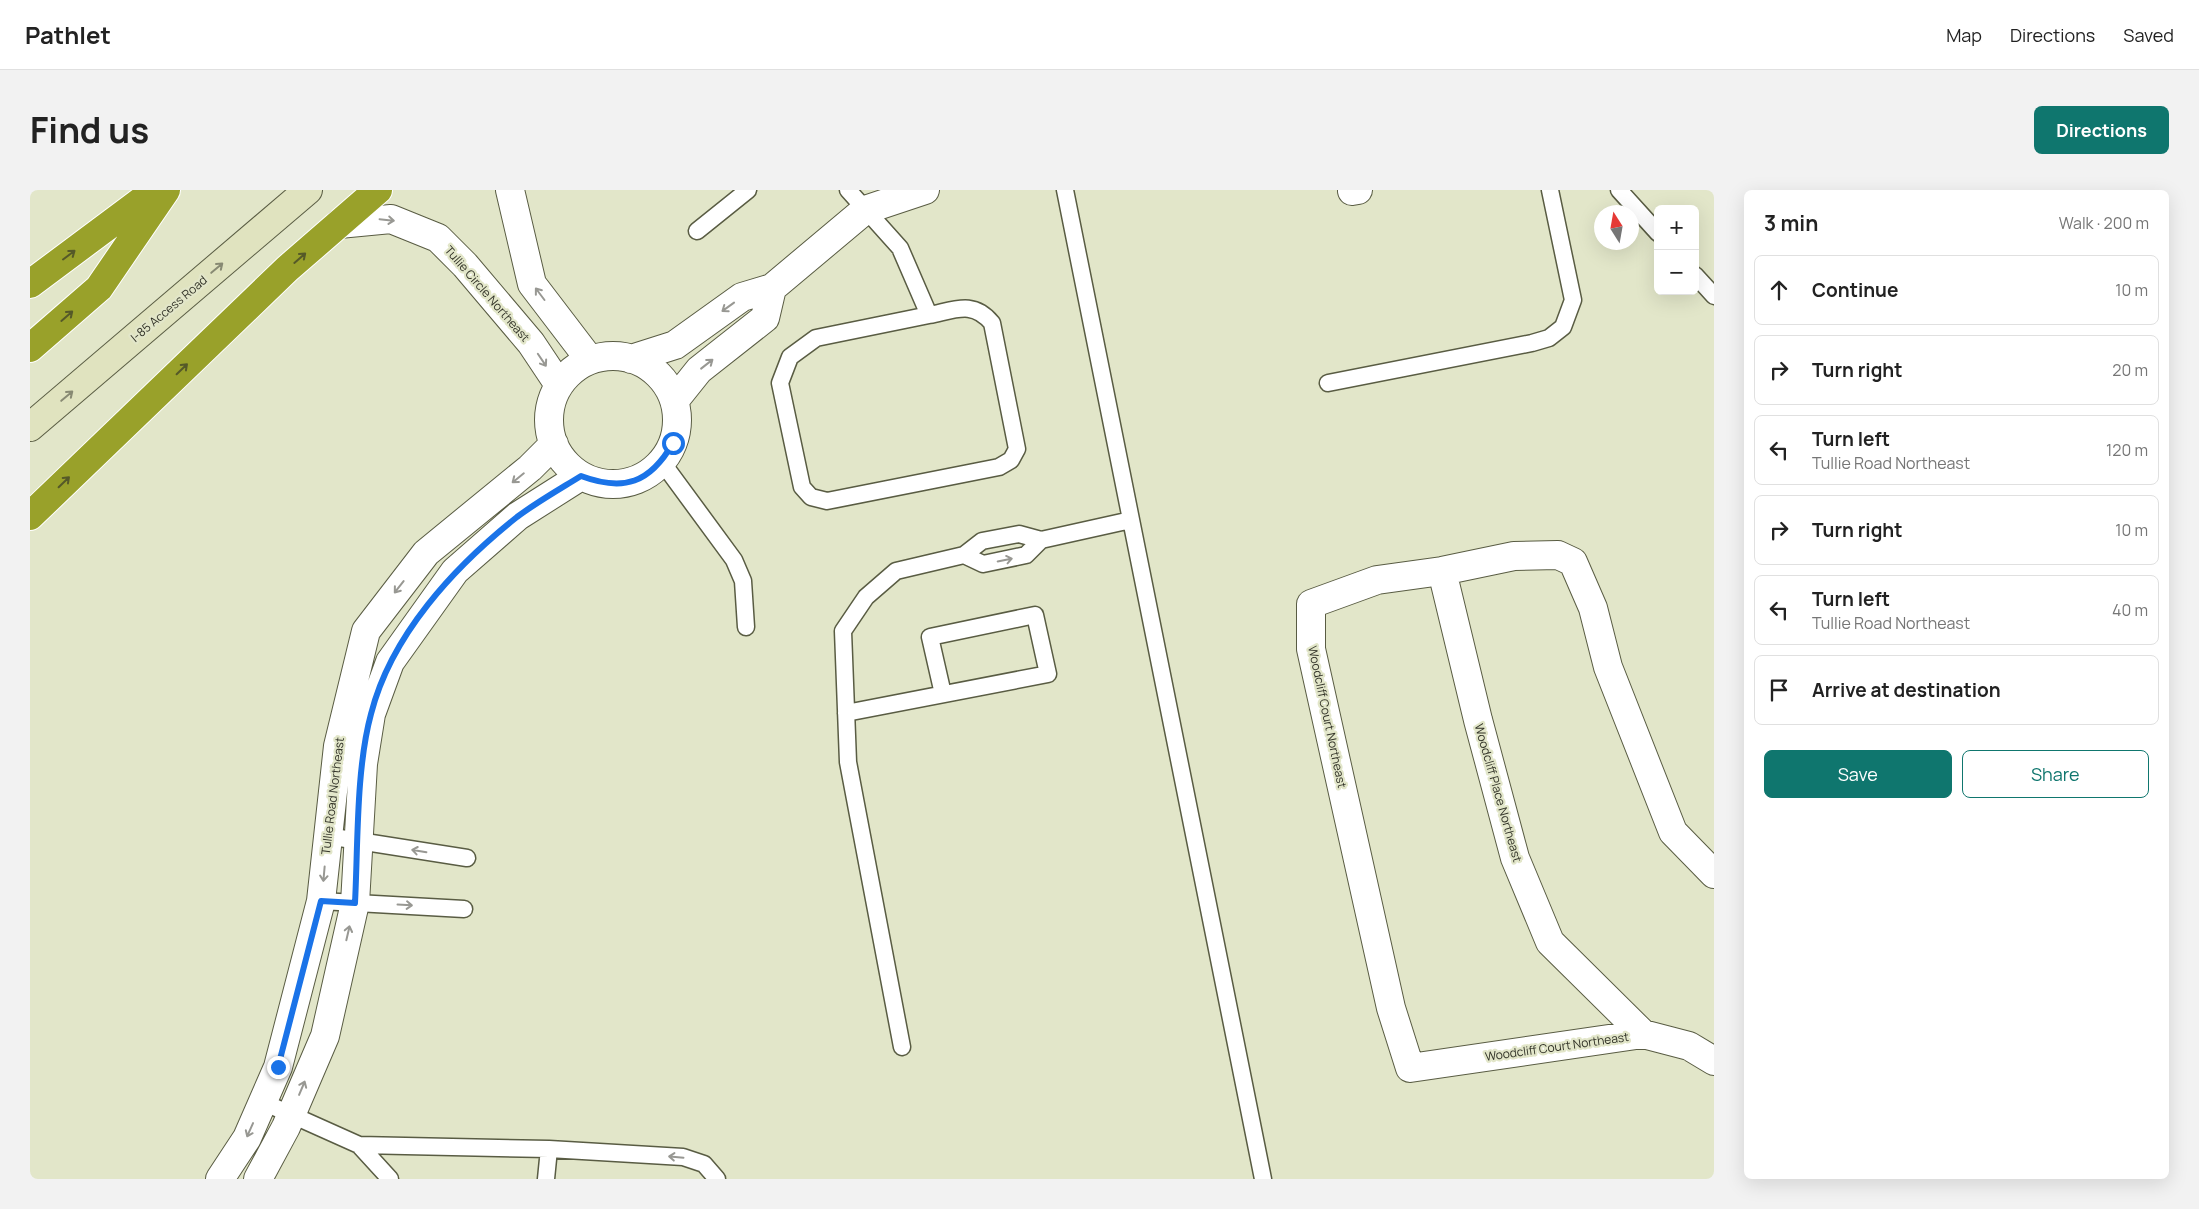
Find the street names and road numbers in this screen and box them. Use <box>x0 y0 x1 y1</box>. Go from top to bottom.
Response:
street label: Tullie Circle Northeast <box>441 242 534 345</box>
street label: I-85 Access Road <box>127 272 211 346</box>
street label: Woodcliff Court Northeast <box>1304 644 1351 790</box>
street label: Woodcliff Place Northeast <box>1471 722 1526 864</box>
street label: Tullie Road Northeast <box>317 736 348 856</box>
street label: Woodcliff Court Northeast <box>1484 1028 1630 1065</box>

